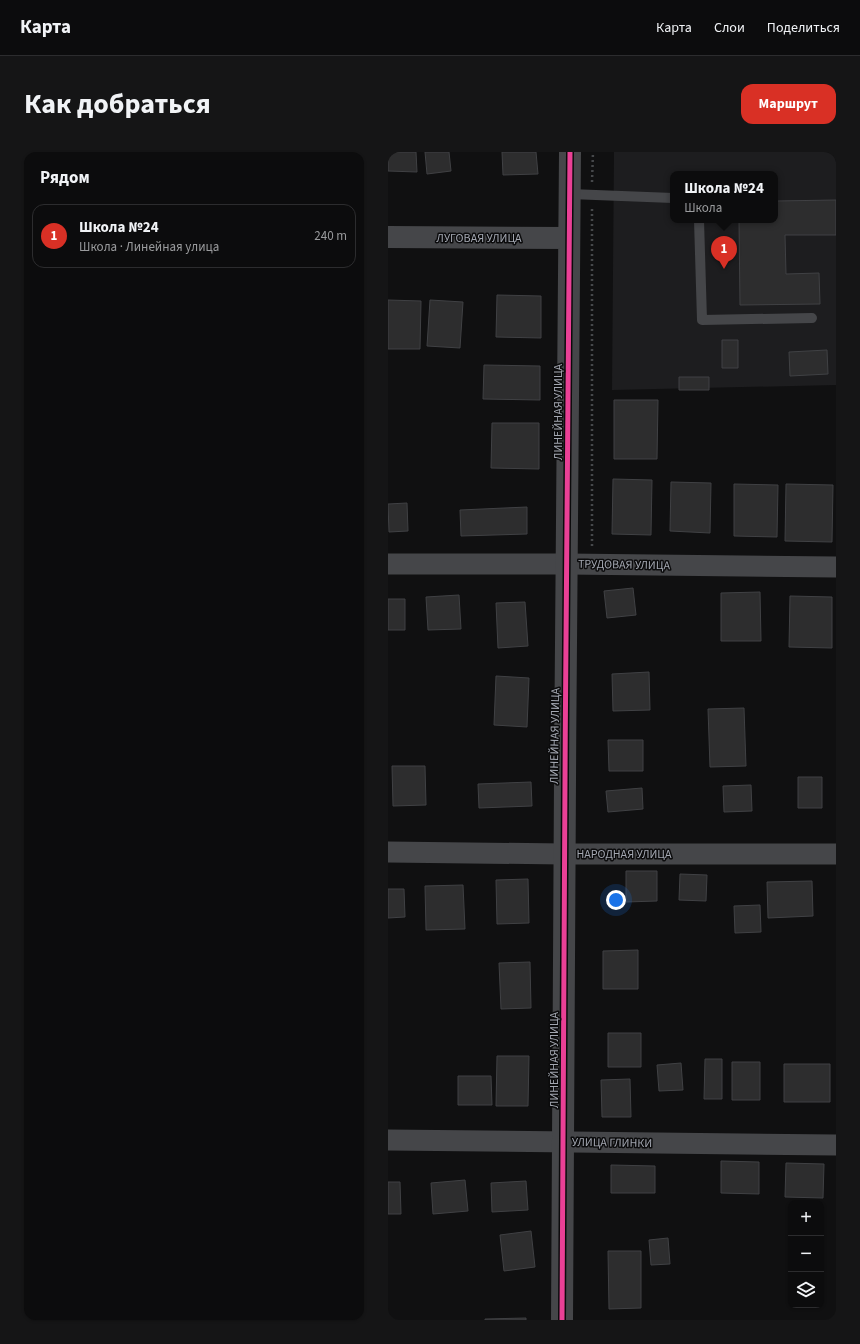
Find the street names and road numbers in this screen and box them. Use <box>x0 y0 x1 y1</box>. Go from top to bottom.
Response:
street label: ЛУГОВАЯ УЛИЦА <box>436 230 522 247</box>
street label: ЛИНЕЙНАЯ УЛИЦА <box>550 363 567 460</box>
street label: ТРУДОВАЯ УЛИЦА <box>578 556 671 574</box>
street label: ЛИНЕЙНАЯ УЛИЦА <box>546 687 564 784</box>
street label: НАРОДНАЯ УЛИЦА <box>576 846 672 863</box>
street label: ЛИНЕЙНАЯ УЛИЦА <box>546 1011 563 1108</box>
street label: УЛИЦА ГЛИНКИ <box>572 1134 652 1152</box>

